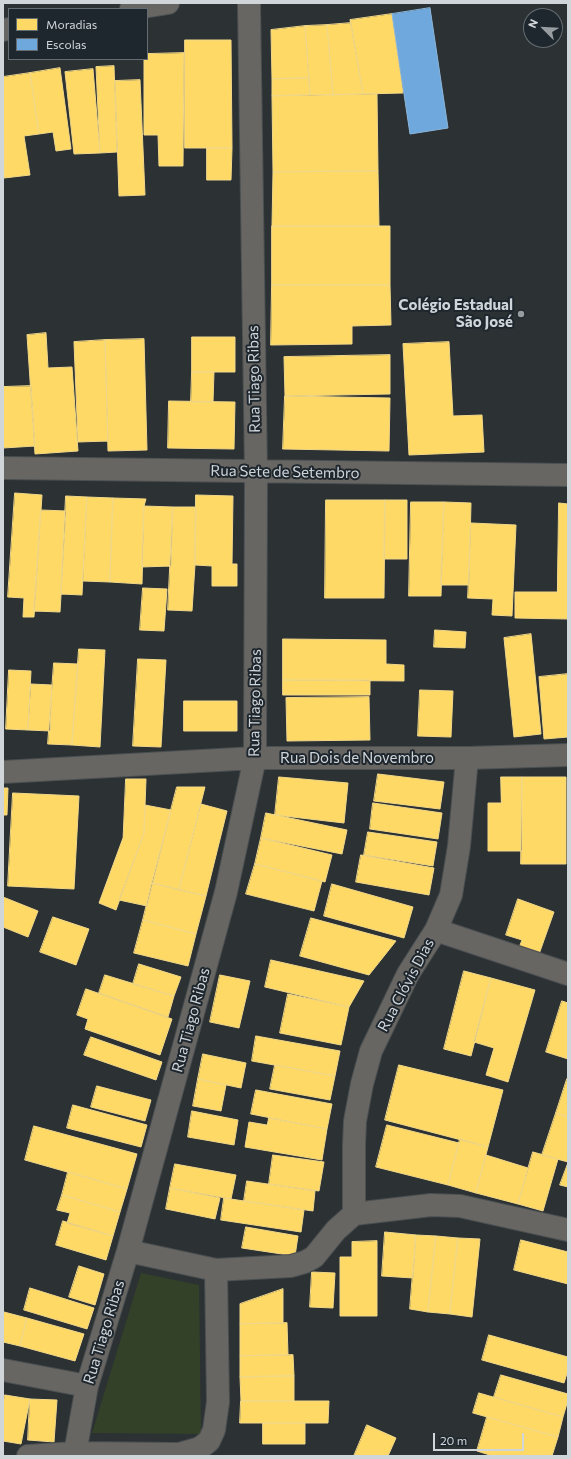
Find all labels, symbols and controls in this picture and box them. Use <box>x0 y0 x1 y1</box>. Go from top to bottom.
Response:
legend <box>8 8 148 60</box>
north arrow <box>523 8 563 48</box>
text: Moradias <box>46 17 97 31</box>
text: N <box>525 17 540 30</box>
text: Escolas <box>46 37 86 51</box>
place label: Colégio Estadual São José <box>398 296 513 331</box>
marker: Colégio Estadual São José <box>516 309 526 319</box>
street label: Rua Tiago Ribas <box>244 325 264 433</box>
street label: Rua Sete de Setembro <box>210 462 360 482</box>
street label: Rua Tiago Ribas <box>245 649 265 757</box>
street label: Rua Dois de Novembro <box>280 749 434 767</box>
street label: Rua Clóvis Dias <box>374 935 438 1035</box>
street label: Rua Tiago Ribas <box>168 966 214 1074</box>
street label: Rua Tiago Ribas <box>80 1278 128 1386</box>
scale bar <box>435 1425 526 1451</box>
text: 20 m <box>440 1433 467 1447</box>

